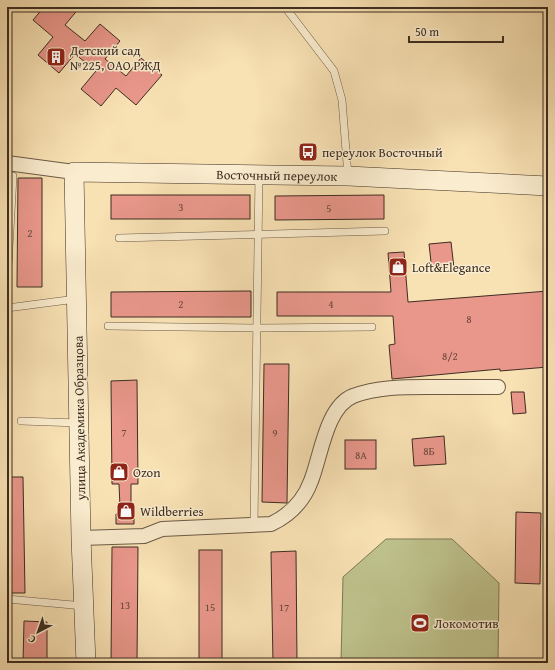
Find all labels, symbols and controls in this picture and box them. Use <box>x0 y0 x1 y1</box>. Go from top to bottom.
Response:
scale bar <box>409 18 503 44</box>
text: 50 m <box>415 23 439 40</box>
place label: Детский сад №225, ОАО РЖД <box>69 41 160 75</box>
building icon: Детский сад №225, ОАО РЖД <box>45 46 67 68</box>
bus stop icon: переулок Восточный <box>297 141 319 163</box>
place label: переулок Восточный <box>322 143 443 162</box>
street label: Восточный переулок <box>216 165 337 186</box>
house number: 3 <box>178 199 184 215</box>
house number: 5 <box>326 200 332 216</box>
house number: 2 <box>27 225 33 241</box>
shop icon: Loft&Elegance <box>387 256 409 278</box>
place label: Loft&Elegance <box>412 258 491 277</box>
house number: 2 <box>178 296 184 312</box>
house number: 4 <box>328 296 334 312</box>
house number: 8 <box>466 311 472 327</box>
street label: улица Академика Образцова <box>69 335 90 502</box>
house number: 8/2 <box>442 348 458 364</box>
house number: 7 <box>121 424 127 440</box>
house number: 9 <box>272 425 278 441</box>
house number: 8Б <box>423 443 435 459</box>
house number: 8А <box>355 447 367 463</box>
shop icon: Ozon <box>108 461 130 483</box>
place label: Ozon <box>133 463 161 482</box>
shop icon: Wildberries <box>115 500 137 522</box>
place label: Wildberries <box>140 502 204 521</box>
house number: 13 <box>120 597 130 613</box>
house number: 15 <box>205 599 215 615</box>
house number: 17 <box>279 599 289 615</box>
north arrow <box>18 612 58 652</box>
sports icon: Локомотив <box>409 612 431 634</box>
place label: Локомотив <box>434 614 499 633</box>
text: С <box>24 631 39 648</box>

